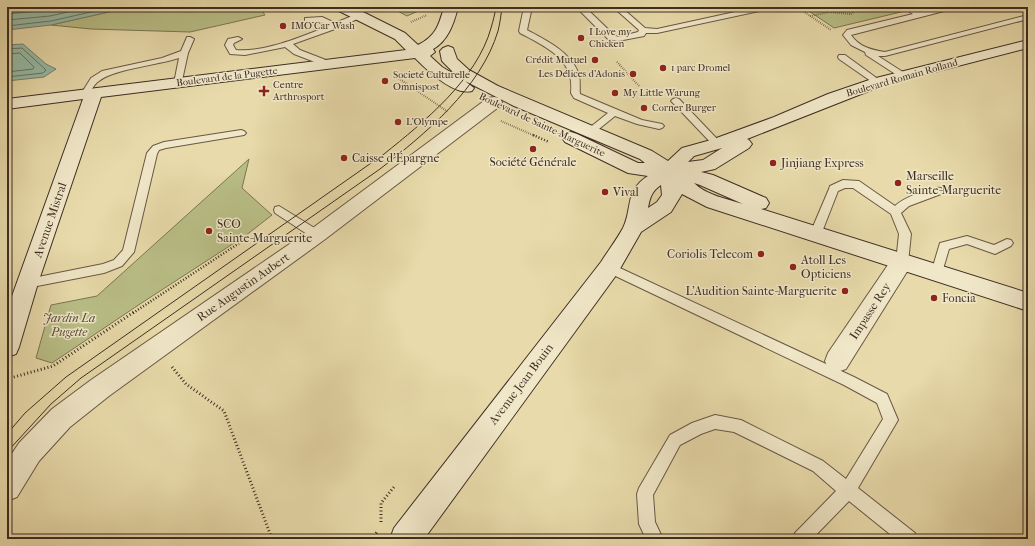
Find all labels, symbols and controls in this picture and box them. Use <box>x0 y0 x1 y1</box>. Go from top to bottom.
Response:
place label: IMO Car Wash <box>291 20 355 32</box>
marker: IMO Car Wash <box>278 21 288 31</box>
place label: I Love my Chicken <box>589 26 632 50</box>
marker: I Love my Chicken <box>576 33 586 43</box>
place label: Crédit Mutuel <box>526 54 587 66</box>
marker: Crédit Mutuel <box>590 55 600 65</box>
street label: Boulevard Romain Rolland <box>845 56 960 100</box>
place label: 1 parc Dromel <box>671 62 731 74</box>
marker: 1 parc Dromel <box>658 63 668 73</box>
street label: Boulevard de la Pugette <box>176 65 278 89</box>
place label: Les Délices d'Adonis <box>538 68 625 80</box>
place label: Societé Culturelle Omnispost <box>393 69 470 93</box>
marker: Les Délices d'Adonis <box>628 69 638 79</box>
marker: Societé Culturelle Omnispost <box>380 76 390 86</box>
place label: Centre Arthrosport <box>272 79 325 103</box>
marker: Centre Arthrosport <box>258 85 270 97</box>
place label: My Little Warung <box>623 87 701 99</box>
marker: My Little Warung <box>610 88 620 98</box>
street label: Boulevard de Sainte-Marguerite <box>477 90 607 160</box>
place label: Corner Burger <box>652 102 717 114</box>
marker: Corner Burger <box>639 103 649 113</box>
place label: L'Olympe <box>406 116 448 128</box>
marker: L'Olympe <box>393 117 403 127</box>
marker: Société Générale <box>528 144 538 154</box>
place label: Caisse d'Épargne <box>352 150 439 165</box>
marker: Caisse d'Épargne <box>339 153 349 163</box>
place label: Société Générale <box>490 155 576 169</box>
place label: Jinjiang Express <box>780 156 864 170</box>
marker: Jinjiang Express <box>768 158 778 168</box>
place label: Marseille Sainte-Marguerite <box>906 169 1001 197</box>
marker: Marseille Sainte-Marguerite <box>893 178 903 188</box>
street label: Avenue Mistral <box>30 180 70 260</box>
place label: Vival <box>612 185 640 199</box>
marker: Vival <box>600 187 610 197</box>
place label: SCO Sainte-Marguerite <box>217 217 312 245</box>
marker: SCO Sainte-Marguerite <box>204 226 214 236</box>
place label: Coriolis Telecom <box>667 247 753 261</box>
street label: Rue Augustin Aubert <box>194 249 292 324</box>
marker: Coriolis Telecom <box>756 249 766 259</box>
place label: Atoll Les Opticiens <box>800 253 852 281</box>
marker: Atoll Les Opticiens <box>788 262 798 272</box>
street label: Impasse Rey <box>846 280 894 342</box>
place label: L'Audition Sainte-Marguerite <box>686 284 837 298</box>
marker: L'Audition Sainte-Marguerite <box>840 286 850 296</box>
place label: Foncia <box>942 291 976 305</box>
marker: Foncia <box>929 293 939 303</box>
park label: Jardin La Pugette <box>43 311 95 339</box>
street label: Avenue Jean Bouin <box>485 341 556 428</box>

